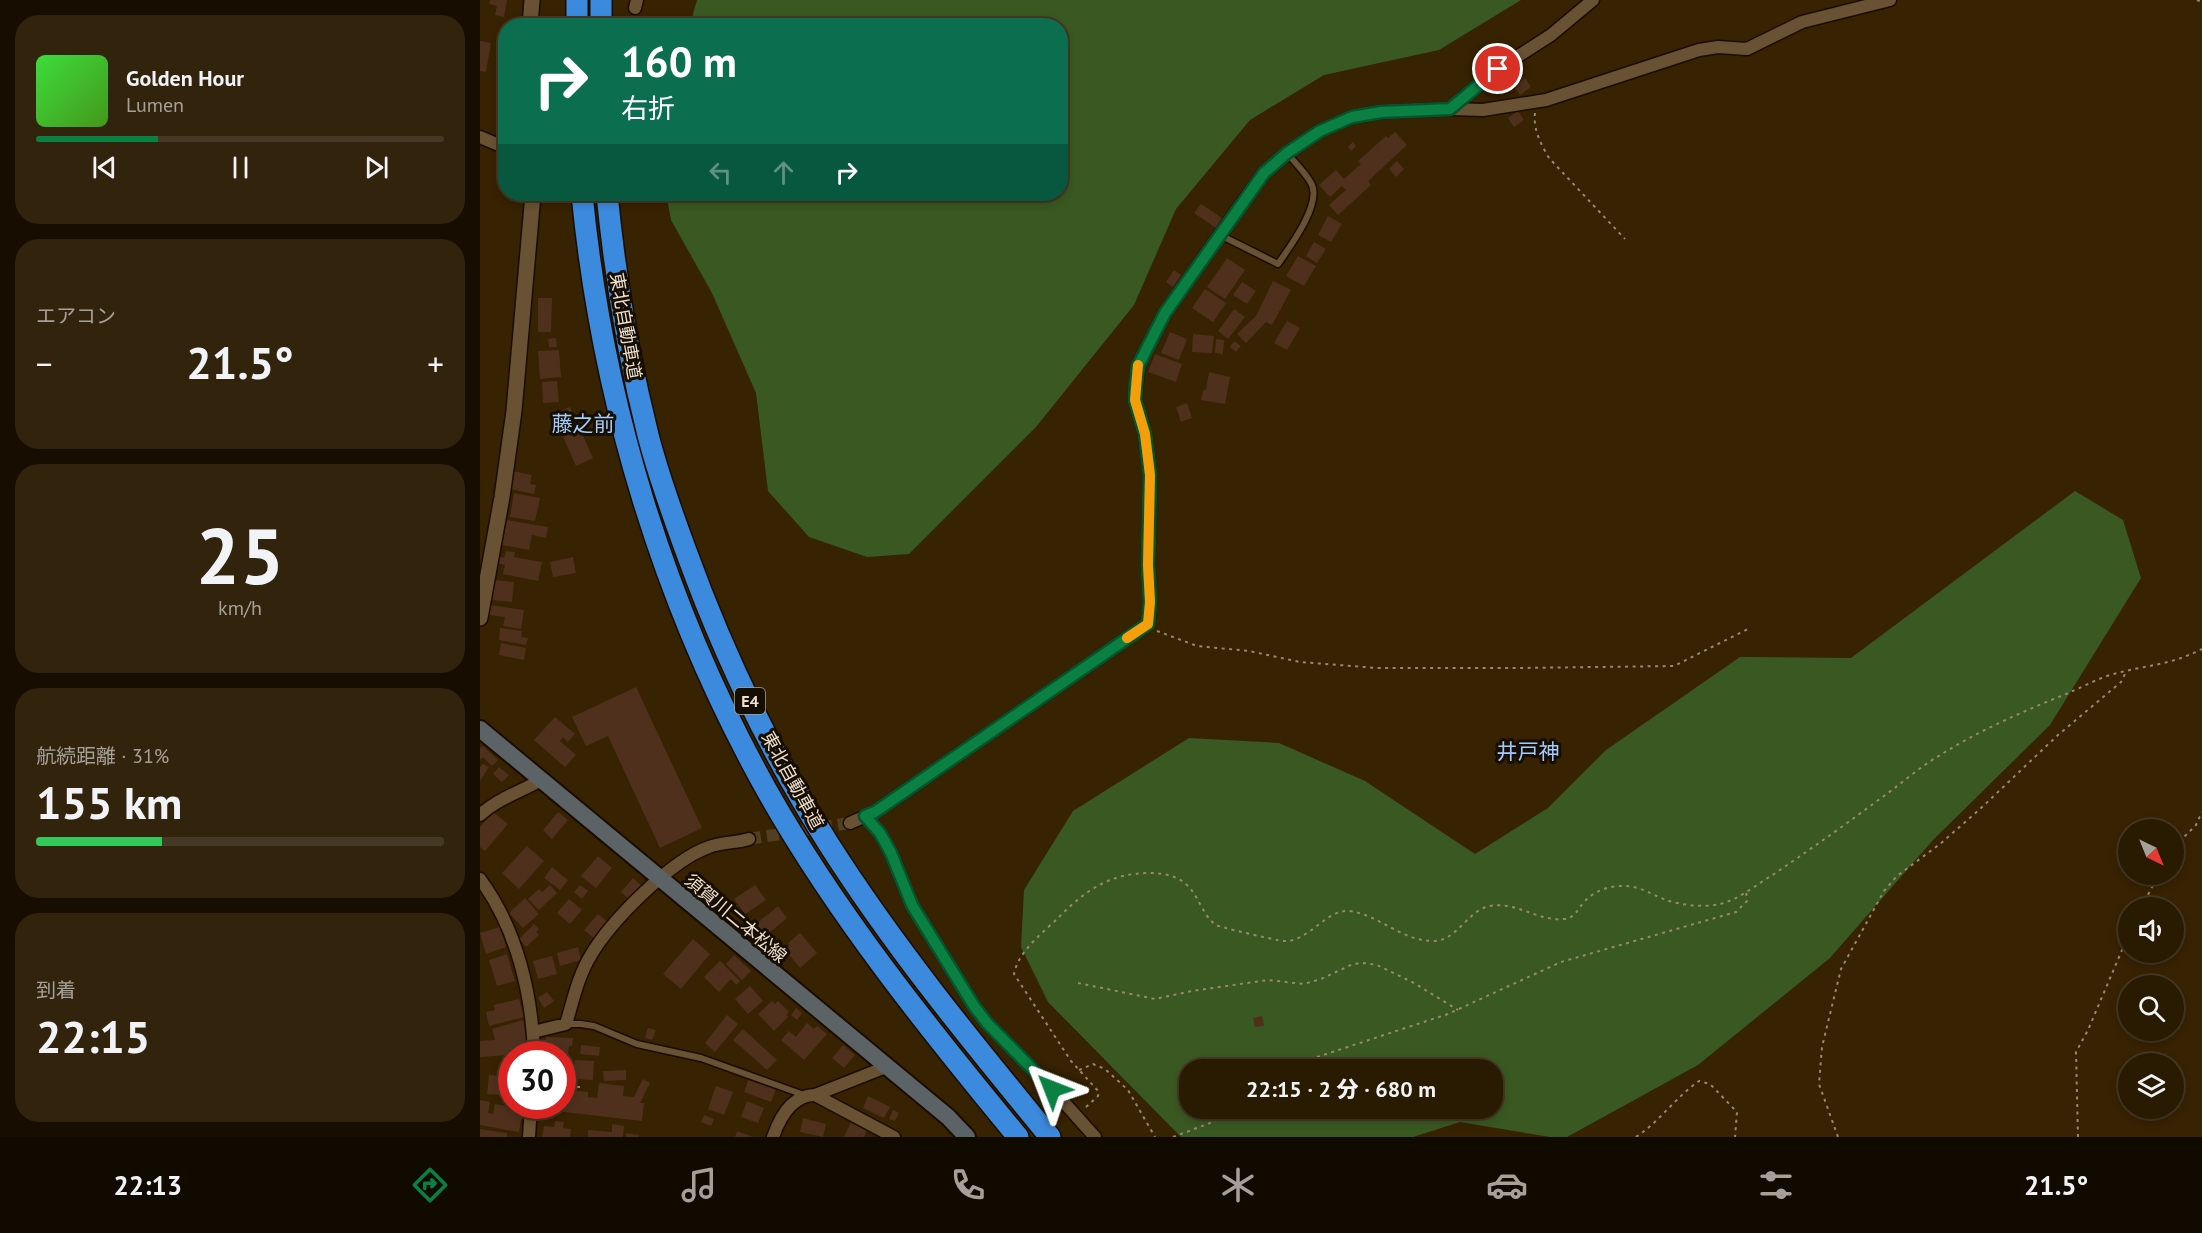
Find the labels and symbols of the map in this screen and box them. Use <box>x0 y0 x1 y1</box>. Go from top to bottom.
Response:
pin <box>1472 43 1523 94</box>
street label: 東北自動車道 <box>605 271 647 381</box>
district label: 藤之前 <box>552 410 615 437</box>
road number: E4 <box>735 688 765 714</box>
street label: 東北自動車道 <box>757 727 829 833</box>
district label: 井戸神 <box>1497 738 1560 765</box>
north arrow <box>2118 819 2184 885</box>
street label: 須賀川二本松線 <box>680 869 792 967</box>
speed limit sign: 30 <box>498 1041 576 1119</box>
position arrow <box>1020 1057 1084 1121</box>

